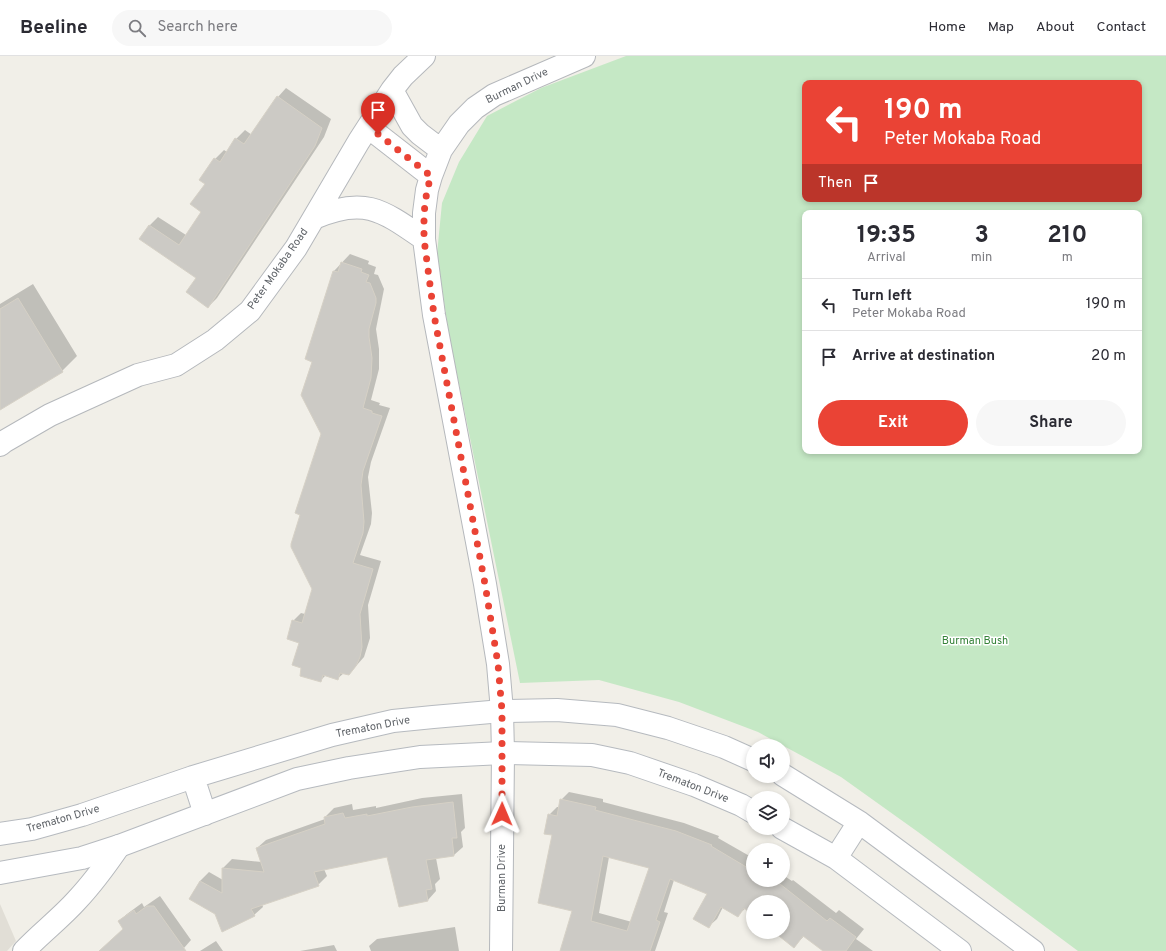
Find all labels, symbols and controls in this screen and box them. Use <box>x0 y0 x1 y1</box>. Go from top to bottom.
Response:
search box <box>112 10 392 46</box>
text: Beeline <box>20 16 88 40</box>
icon: search <box>126 17 148 39</box>
text: Search here <box>158 18 238 37</box>
text: Home <box>929 19 966 36</box>
text: Map <box>988 19 1014 36</box>
text: About <box>1036 19 1075 36</box>
text: Contact <box>1097 19 1146 36</box>
street label: Burman Drive <box>483 65 551 107</box>
pin <box>361 93 395 134</box>
text: 190 m <box>884 93 962 129</box>
icon: left <box>818 96 870 148</box>
icon: arrive <box>367 99 389 121</box>
text: Peter Mokaba Road <box>884 128 1041 151</box>
icon: arrive <box>860 172 882 194</box>
text: Then <box>818 174 852 193</box>
text: 19:35 <box>857 221 916 251</box>
text: 3 <box>974 221 989 251</box>
text: 210 <box>1047 221 1087 251</box>
street label: Peter Mokaba Road <box>245 226 311 312</box>
text: Arrival <box>867 250 906 266</box>
text: min <box>971 250 992 266</box>
text: m <box>1062 250 1073 266</box>
text: Turn left <box>852 287 912 306</box>
icon: left <box>818 294 840 316</box>
text: 190 m <box>1086 295 1126 314</box>
text: Peter Mokaba Road <box>852 306 966 322</box>
icon: arrive <box>818 346 840 368</box>
text: Arrive at destination <box>852 347 995 366</box>
text: 20 m <box>1091 347 1126 366</box>
button: Exit <box>818 400 968 446</box>
button: Share <box>976 400 1126 446</box>
park label: Burman Bush <box>942 634 1008 648</box>
street label: Trematon Drive <box>335 713 411 741</box>
map controls <box>746 739 790 939</box>
button: sound <box>746 739 790 783</box>
street label: Trematon Drive <box>655 766 731 806</box>
button: layers <box>746 791 790 835</box>
position arrow <box>481 793 523 835</box>
street label: Trematon Drive <box>25 802 101 836</box>
button: + <box>746 843 790 887</box>
street label: Burman Drive <box>495 844 509 912</box>
button: − <box>746 895 790 939</box>

